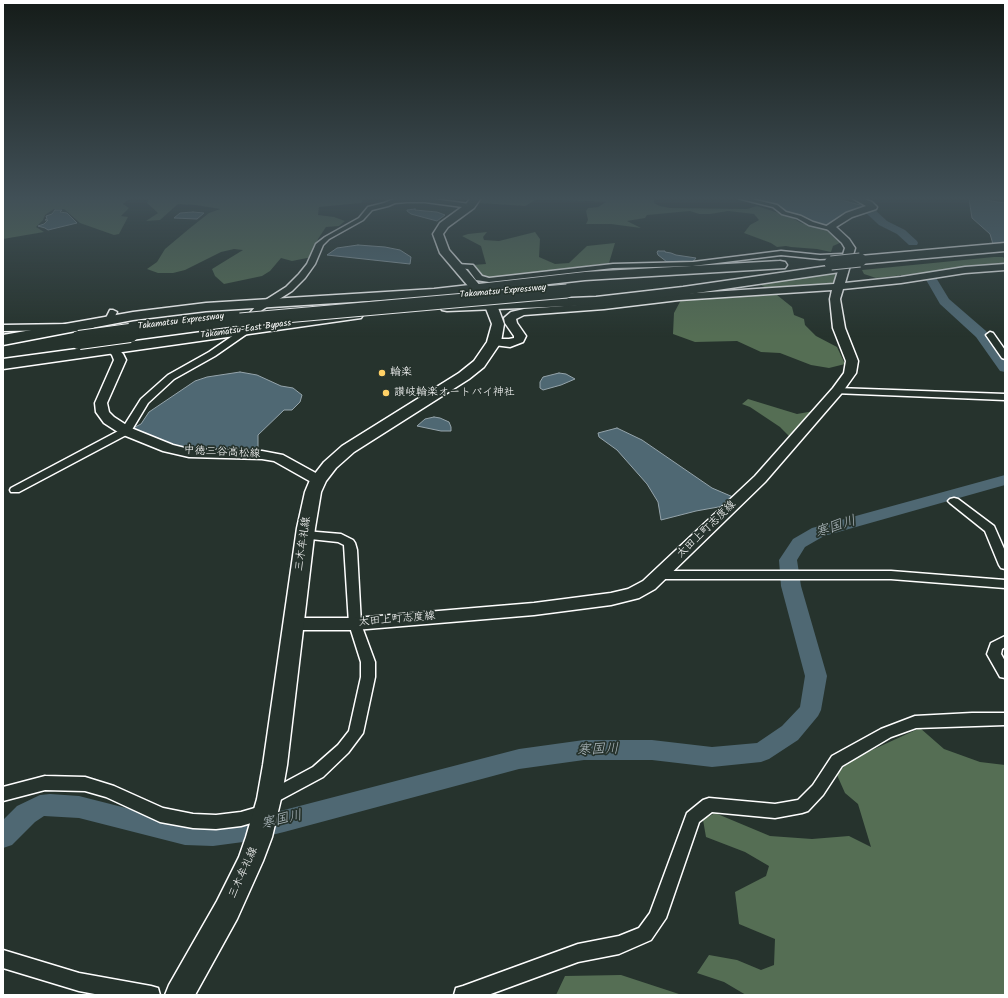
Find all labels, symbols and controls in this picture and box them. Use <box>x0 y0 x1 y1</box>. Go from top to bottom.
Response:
street label: Takamatsu Expressway <box>459 283 547 301</box>
street label: Takamatsu Expressway <box>137 311 225 333</box>
street label: Takamatsu-East Bypass <box>200 318 292 342</box>
place label: 輪楽 <box>390 366 412 380</box>
marker: 輪楽 <box>377 368 387 378</box>
place label: 讃岐輪楽オートバイ神社 <box>394 386 515 400</box>
marker: 讃岐輪楽オートバイ神社 <box>381 388 391 398</box>
street label: 中徳三谷高松線 <box>183 444 261 462</box>
street label: 太田上町志度線 <box>675 499 739 561</box>
water label: 寒国川 <box>813 514 859 542</box>
street label: 三木牟礼線 <box>294 516 314 572</box>
street label: 太田上町志度線 <box>358 610 436 630</box>
water label: 寒国川 <box>577 742 619 760</box>
water label: 寒国川 <box>260 808 304 834</box>
street label: 三木牟礼線 <box>227 845 261 901</box>

